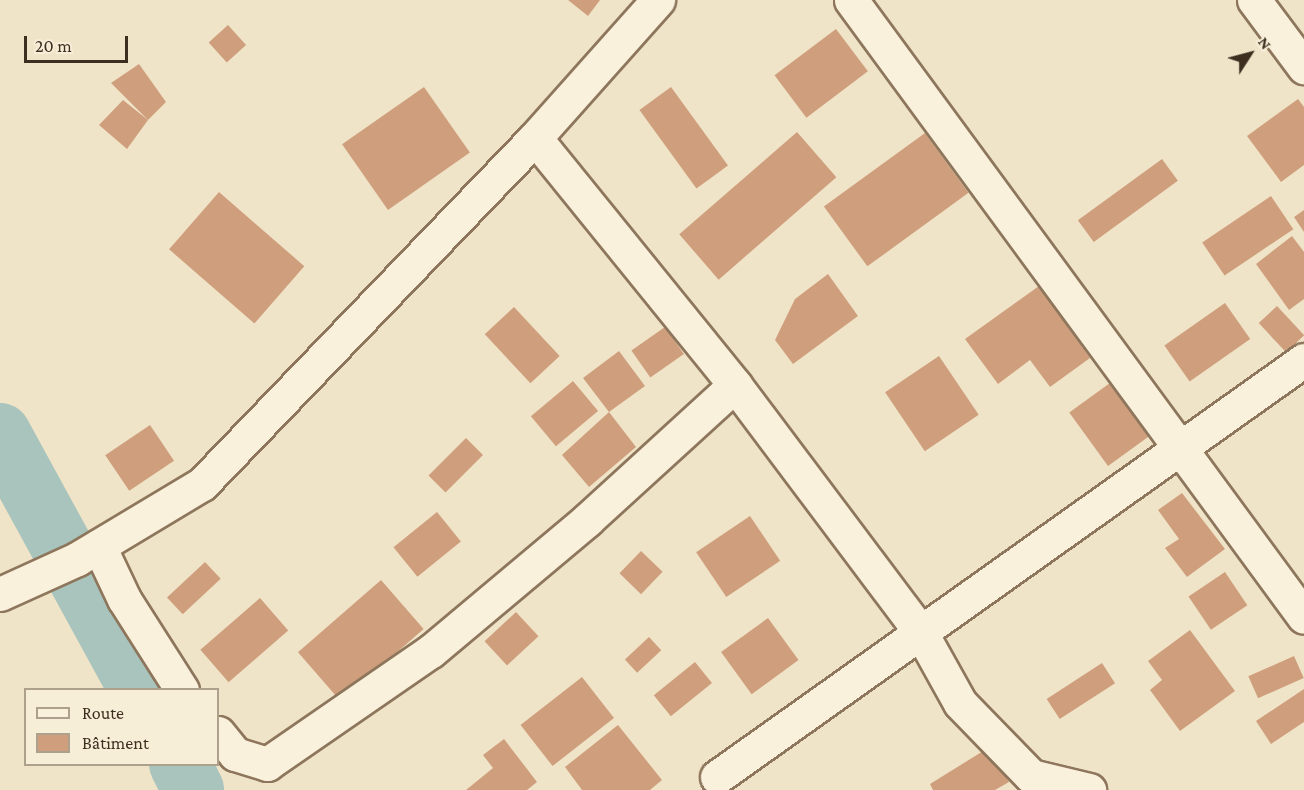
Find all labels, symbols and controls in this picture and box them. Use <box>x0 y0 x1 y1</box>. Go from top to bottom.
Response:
scale bar <box>27 24 130 62</box>
north arrow <box>1220 24 1280 84</box>
text: N <box>1255 34 1275 53</box>
text: 20 m <box>35 36 72 56</box>
legend <box>24 688 219 766</box>
text: Route <box>82 703 124 723</box>
text: Bâtiment <box>82 733 149 753</box>

